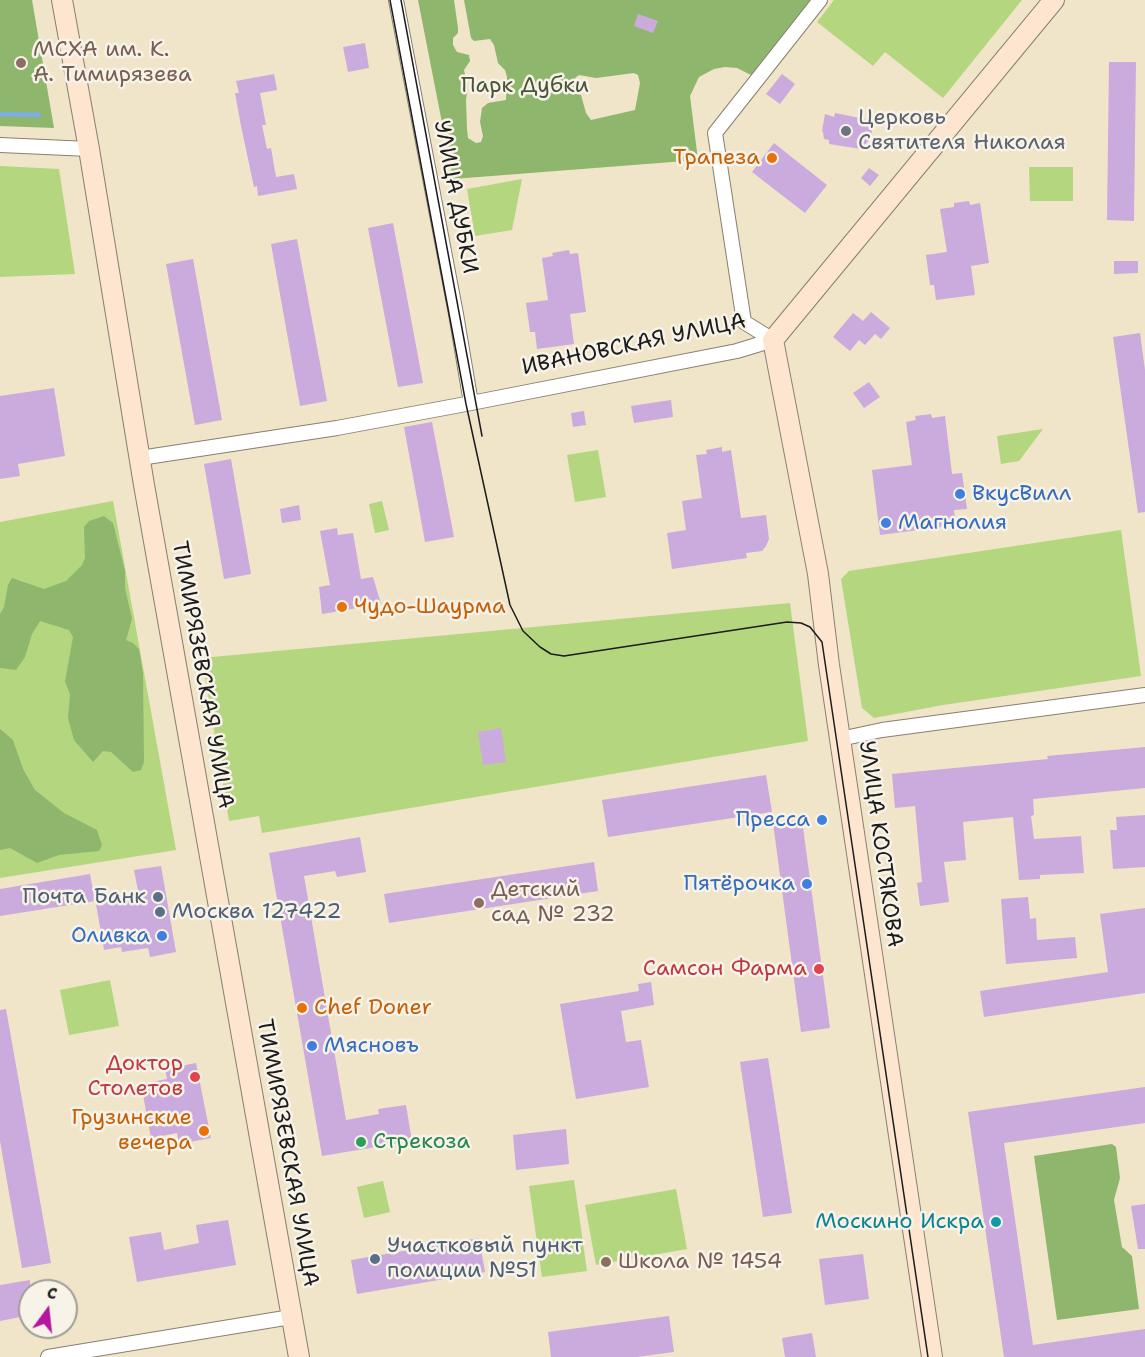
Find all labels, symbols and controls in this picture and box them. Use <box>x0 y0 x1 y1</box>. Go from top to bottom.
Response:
place label: МСХА им. К. А. Тимирязева <box>33 37 192 88</box>
marker: МСХА им. К. А. Тимирязева <box>14 56 28 70</box>
park label: Парк Дубки <box>461 73 589 99</box>
place label: Церковь Святителя Николая <box>858 105 1066 156</box>
street label: УЛИЦА ДУБКИ <box>427 118 483 276</box>
marker: Церковь Святителя Николая <box>839 124 853 138</box>
place label: Трапеза <box>673 145 760 171</box>
marker: Трапеза <box>765 151 779 165</box>
street label: ИВАНОВСКАЯ УЛИЦА <box>520 308 748 382</box>
place label: ВкусВилл <box>972 481 1071 507</box>
marker: ВкусВилл <box>953 487 967 501</box>
place label: Магнолия <box>898 510 1007 536</box>
marker: Магнолия <box>879 516 893 530</box>
street label: ТИМИРЯЗЕВСКАЯ УЛИЦА <box>165 539 239 811</box>
place label: Чудо-Шаурма <box>354 594 506 620</box>
marker: Чудо-Шаурма <box>335 600 349 614</box>
street label: УЛИЦА КОСТЯКОВА <box>852 739 908 949</box>
place label: Пресса <box>736 807 810 833</box>
marker: Пресса <box>815 813 829 827</box>
place label: Пятёрочка <box>684 871 795 897</box>
place label: Детский сад № 232 <box>491 877 615 928</box>
marker: Пятёрочка <box>800 877 814 891</box>
place label: Почта Банк <box>23 884 146 910</box>
marker: Почта Банк <box>151 890 165 904</box>
marker: Детский сад № 232 <box>472 896 486 910</box>
place label: Москва 127422 <box>172 899 342 925</box>
marker: Москва 127422 <box>153 905 167 919</box>
place label: Оливка <box>71 923 150 949</box>
marker: Оливка <box>155 929 169 943</box>
place label: Самсон Фарма <box>643 956 807 982</box>
marker: Самсон Фарма <box>812 962 826 976</box>
place label: Chef Doner <box>314 995 432 1021</box>
marker: Chef Doner <box>295 1001 309 1015</box>
street label: ТИМИРЯЗЕВСКАЯ УЛИЦА <box>250 1017 324 1289</box>
place label: Мясновъ <box>324 1033 419 1059</box>
marker: Мясновъ <box>305 1039 319 1053</box>
place label: Доктор Столетов <box>87 1051 183 1102</box>
marker: Доктор Столетов <box>188 1070 202 1084</box>
place label: Грузинские вечера <box>71 1105 192 1156</box>
marker: Грузинские вечера <box>197 1124 211 1138</box>
place label: Стрекоза <box>373 1129 470 1155</box>
marker: Стрекоза <box>354 1135 368 1149</box>
place label: Москино Искра <box>815 1209 984 1235</box>
marker: Москино Искра <box>989 1215 1003 1229</box>
place label: Участковый пункт полиции №51 <box>387 1233 583 1284</box>
place label: Школа № 1454 <box>618 1249 782 1275</box>
marker: Участковый пункт полиции №51 <box>368 1252 382 1266</box>
marker: Школа № 1454 <box>599 1255 613 1269</box>
north arrow <box>18 1279 78 1339</box>
text: С <box>45 1282 60 1304</box>

